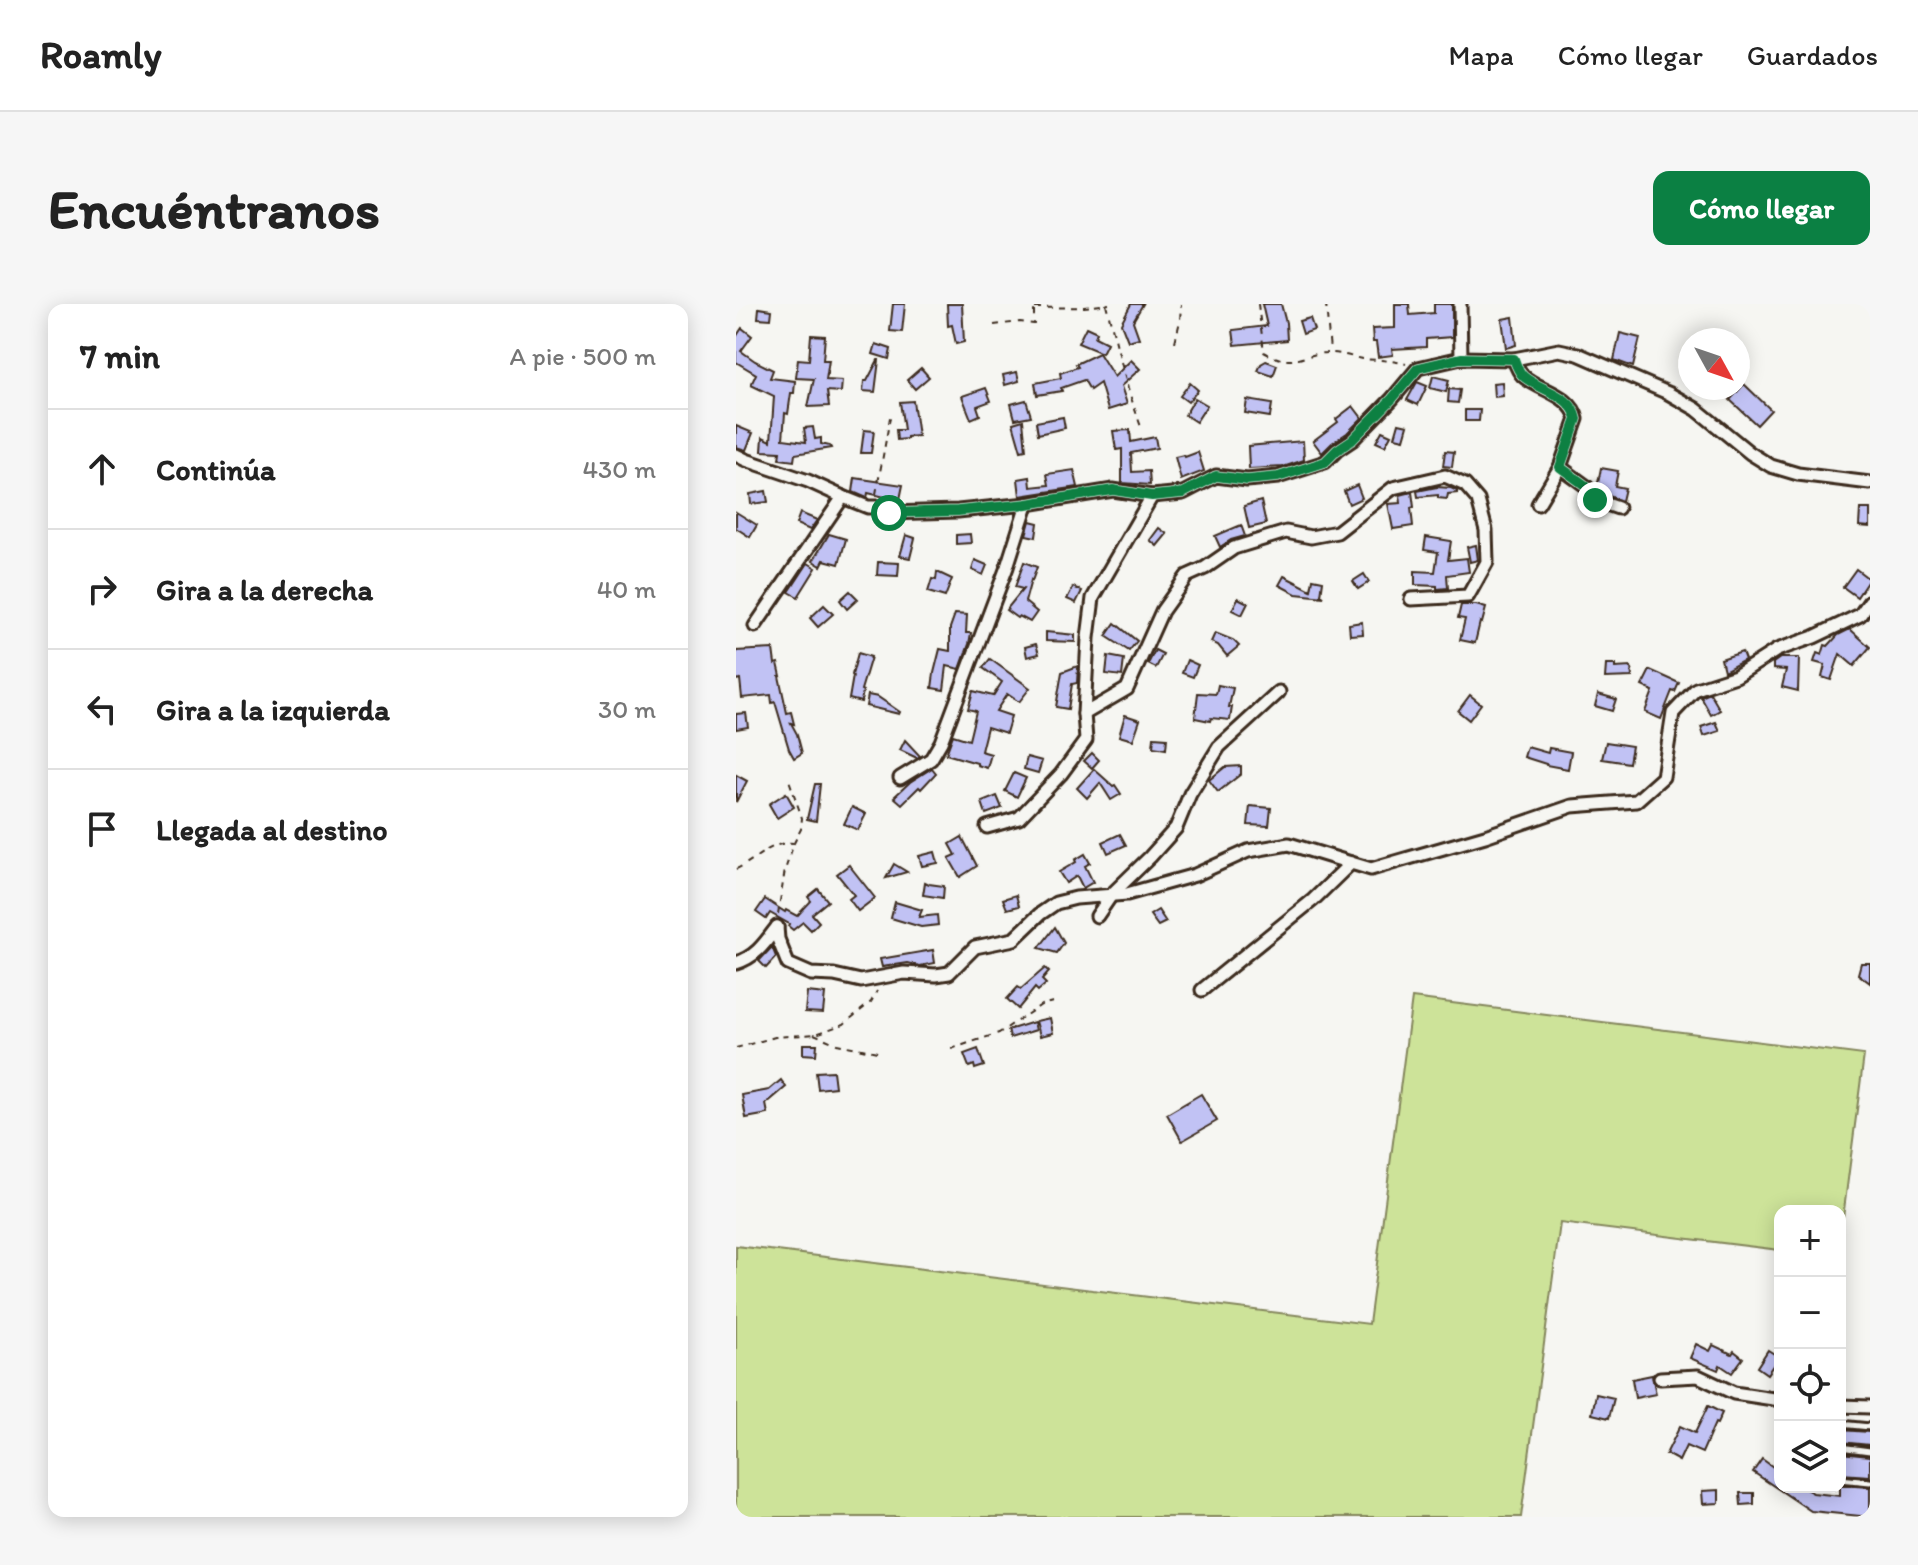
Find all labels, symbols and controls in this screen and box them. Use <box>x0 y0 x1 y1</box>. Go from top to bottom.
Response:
text: Roamly <box>40 32 162 78</box>
text: Mapa <box>1449 38 1514 72</box>
text: Cómo llegar <box>1558 38 1703 72</box>
text: Guardados <box>1747 38 1878 72</box>
button: Cómo llegar <box>1653 171 1870 245</box>
text: Encuéntranos <box>48 175 380 242</box>
north arrow <box>1678 328 1750 400</box>
text: 7 min <box>80 336 160 377</box>
text: A pie · 500 m <box>509 340 656 372</box>
icon: ahead <box>80 447 124 491</box>
text: Continúa <box>156 451 276 488</box>
text: 430 m <box>582 453 656 485</box>
route end <box>1577 482 1613 518</box>
route start <box>871 495 907 531</box>
icon: right <box>80 567 124 611</box>
text: Gira a la derecha <box>156 571 373 608</box>
text: 40 m <box>597 573 656 605</box>
icon: left <box>80 687 124 731</box>
text: Gira a la izquierda <box>156 691 390 728</box>
text: 30 m <box>598 693 656 725</box>
icon: arrive <box>80 807 124 851</box>
text: Llegada al destino <box>156 811 388 848</box>
map controls <box>1774 1205 1846 1493</box>
button: + <box>1774 1205 1846 1277</box>
button: − <box>1774 1277 1846 1349</box>
button: locate <box>1774 1349 1846 1421</box>
button: layers <box>1774 1421 1846 1493</box>

